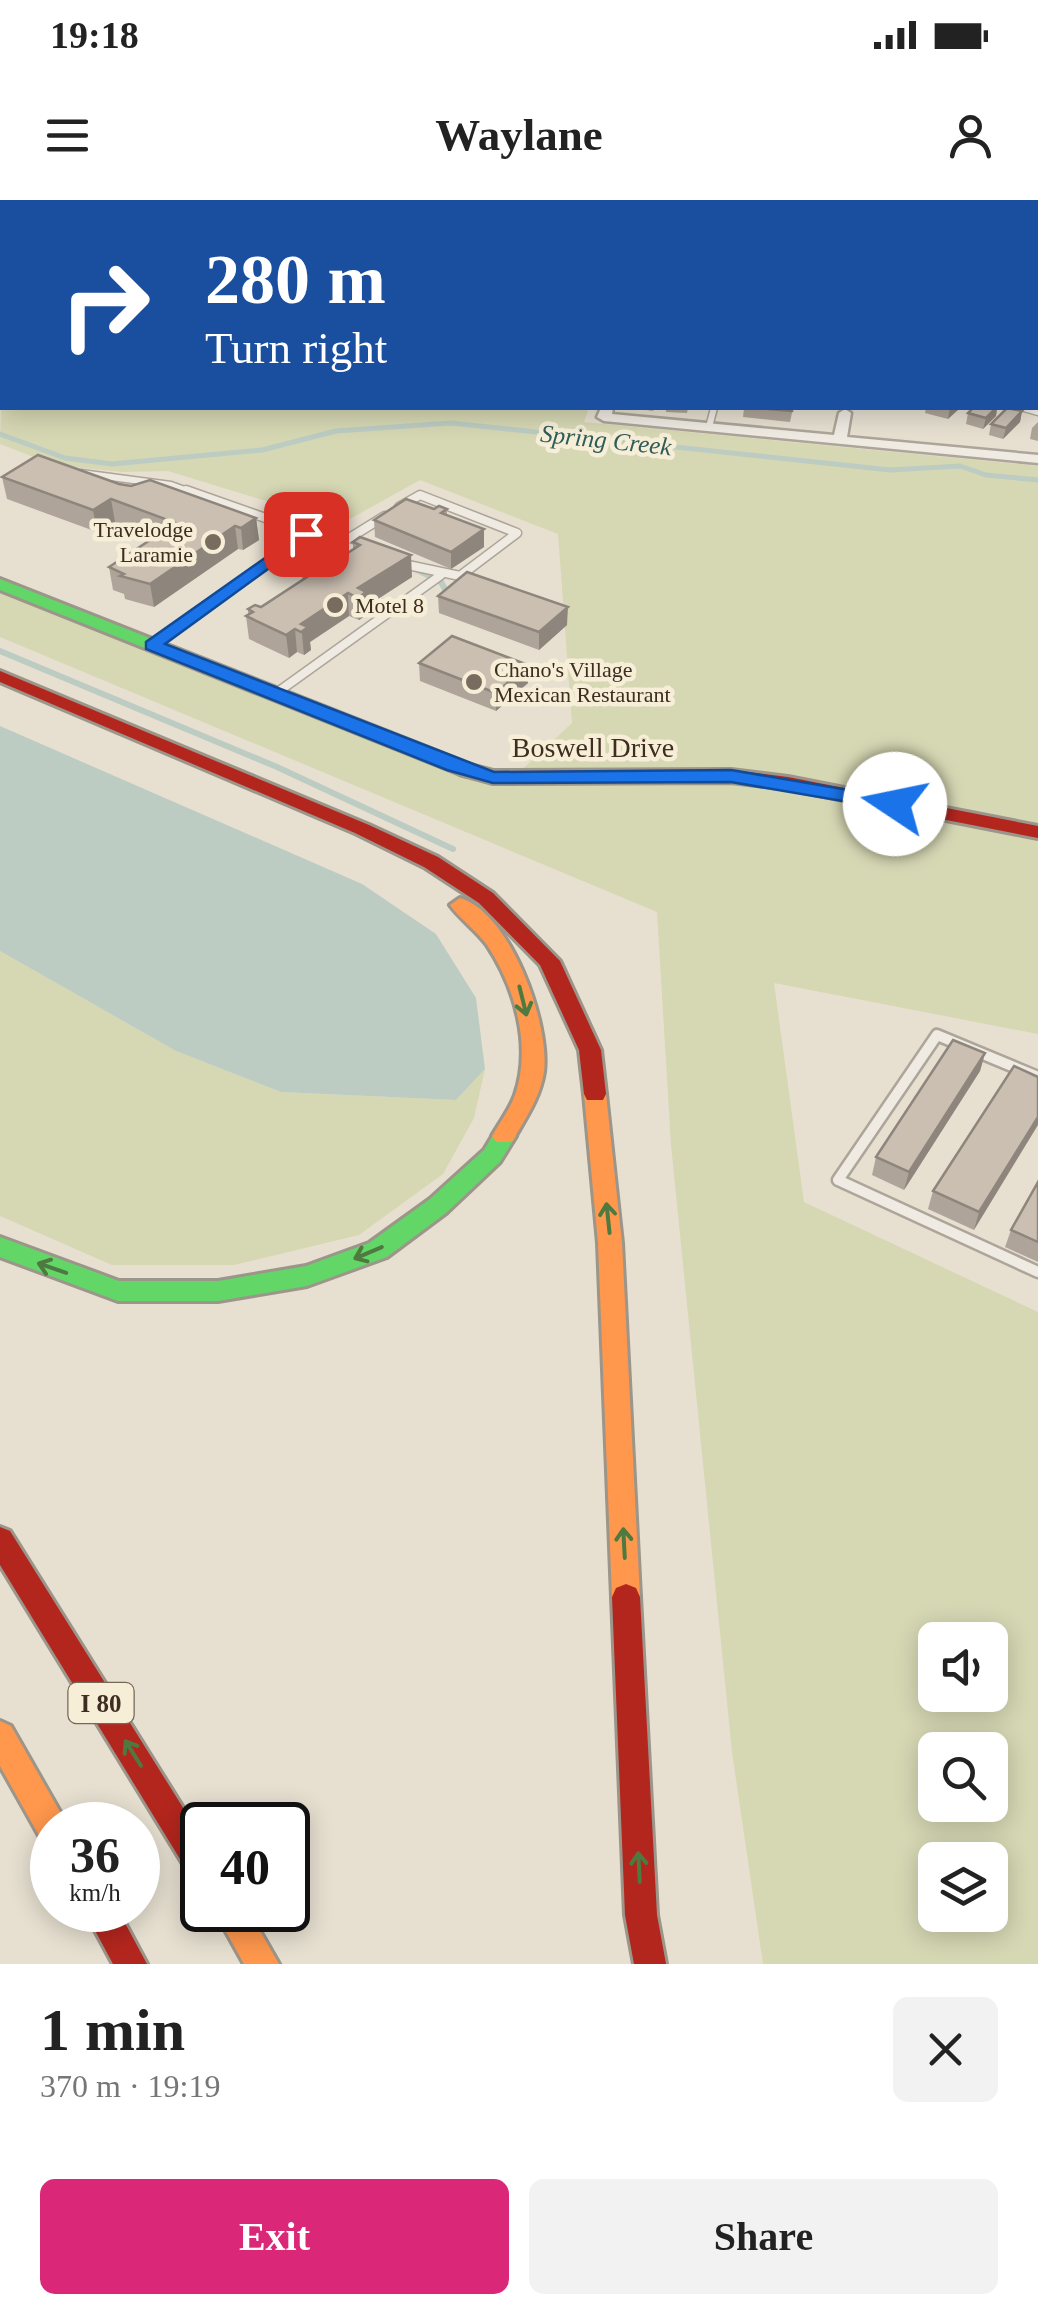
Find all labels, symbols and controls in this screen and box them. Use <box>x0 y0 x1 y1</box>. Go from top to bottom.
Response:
text: 19:18 <box>50 14 139 56</box>
icon: menu <box>40 108 95 163</box>
icon: person <box>943 108 998 163</box>
text: Waylane <box>435 110 603 160</box>
icon: right <box>40 240 170 370</box>
text: 280 m <box>205 241 386 318</box>
text: Turn right <box>205 323 387 373</box>
water label: Spring Creek <box>539 420 674 460</box>
pin <box>264 492 349 577</box>
icon: arrive <box>279 507 334 562</box>
place label: Travelodge Laramie <box>94 517 193 567</box>
marker: Travelodge Laramie <box>202 531 224 553</box>
place label: Motel 8 <box>355 593 424 618</box>
marker: Motel 8 <box>324 594 346 616</box>
place label: Chano's Village Mexican Restaurant <box>494 657 671 707</box>
marker: Chano's Village Mexican Restaurant <box>463 671 485 693</box>
street label: Boswell Drive <box>512 732 674 763</box>
position arrow <box>843 752 947 856</box>
one-way arrow <box>515 984 533 1016</box>
one-way arrow <box>598 1203 617 1235</box>
one-way arrow <box>353 1245 384 1263</box>
one-way arrow <box>38 1258 69 1276</box>
one-way arrow <box>614 1527 633 1559</box>
map controls <box>918 1622 1008 1932</box>
button: sound <box>918 1622 1008 1712</box>
road number: I 80 <box>68 1683 134 1723</box>
button: search <box>918 1732 1008 1822</box>
one-way arrow <box>122 1739 143 1768</box>
speed limit sign: 40 <box>180 1802 310 1932</box>
text: 36 <box>70 1827 120 1883</box>
button: layers <box>918 1842 1008 1932</box>
one-way arrow <box>629 1852 648 1884</box>
text: km/h <box>69 1879 121 1906</box>
text: 1 min <box>40 1997 185 2063</box>
button: close <box>893 1997 998 2102</box>
text: 370 m · 19:19 <box>40 2068 220 2104</box>
button: Exit <box>40 2179 509 2294</box>
button: Share <box>529 2179 998 2294</box>

